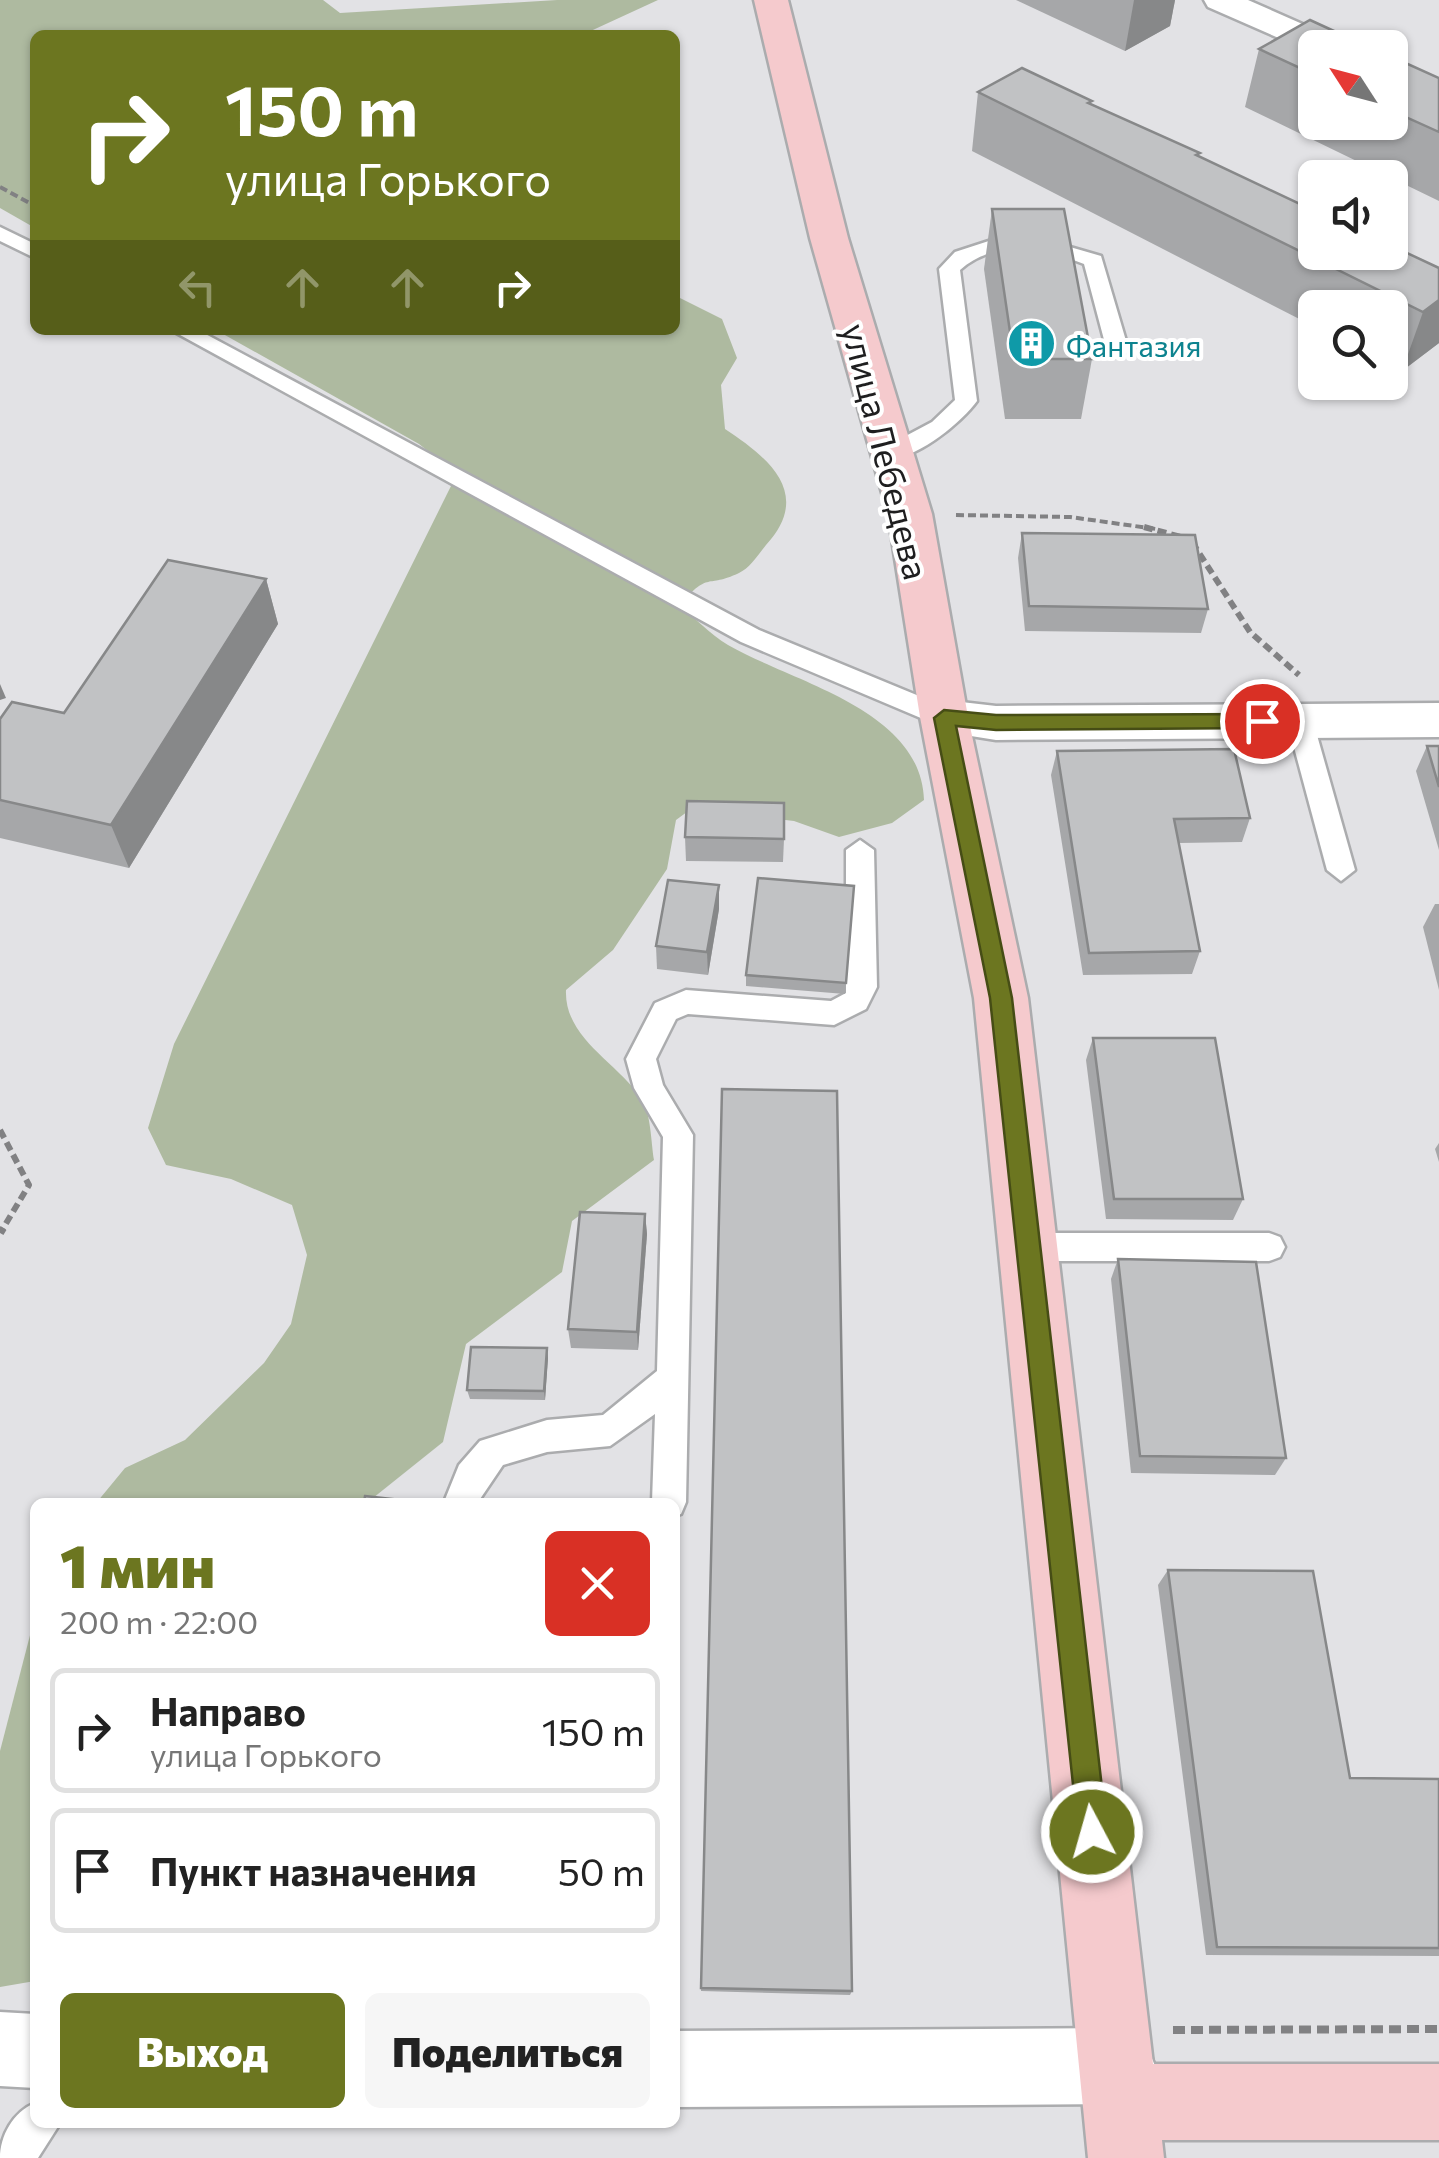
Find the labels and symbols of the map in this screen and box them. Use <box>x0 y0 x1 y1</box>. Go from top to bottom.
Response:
north arrow <box>1298 30 1408 140</box>
street label: улица Лебедева <box>834 318 940 584</box>
building icon: Фантазия <box>1005 318 1057 370</box>
place label: Фантазия <box>1066 326 1201 363</box>
pin <box>1220 679 1305 764</box>
position arrow <box>1040 1780 1144 1884</box>

